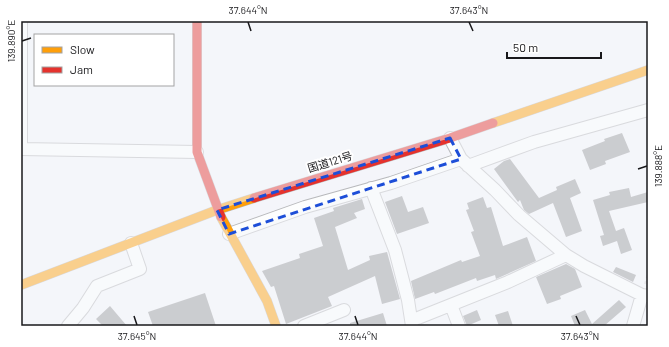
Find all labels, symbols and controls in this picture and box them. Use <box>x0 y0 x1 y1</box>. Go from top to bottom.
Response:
text: 37.644°N <box>229 4 267 16</box>
text: 37.643°N <box>450 4 488 16</box>
text: 139.890°E <box>5 20 17 62</box>
legend <box>34 34 174 86</box>
scale bar <box>507 34 601 60</box>
text: 50 m <box>513 40 538 54</box>
text: Slow <box>70 42 95 56</box>
text: Jam <box>70 62 93 76</box>
text: 139.888°E <box>652 145 664 187</box>
street label: 国道121号 <box>306 149 354 175</box>
text: 37.645°N <box>118 330 156 342</box>
text: 37.644°N <box>339 330 377 342</box>
text: 37.643°N <box>561 330 599 342</box>

